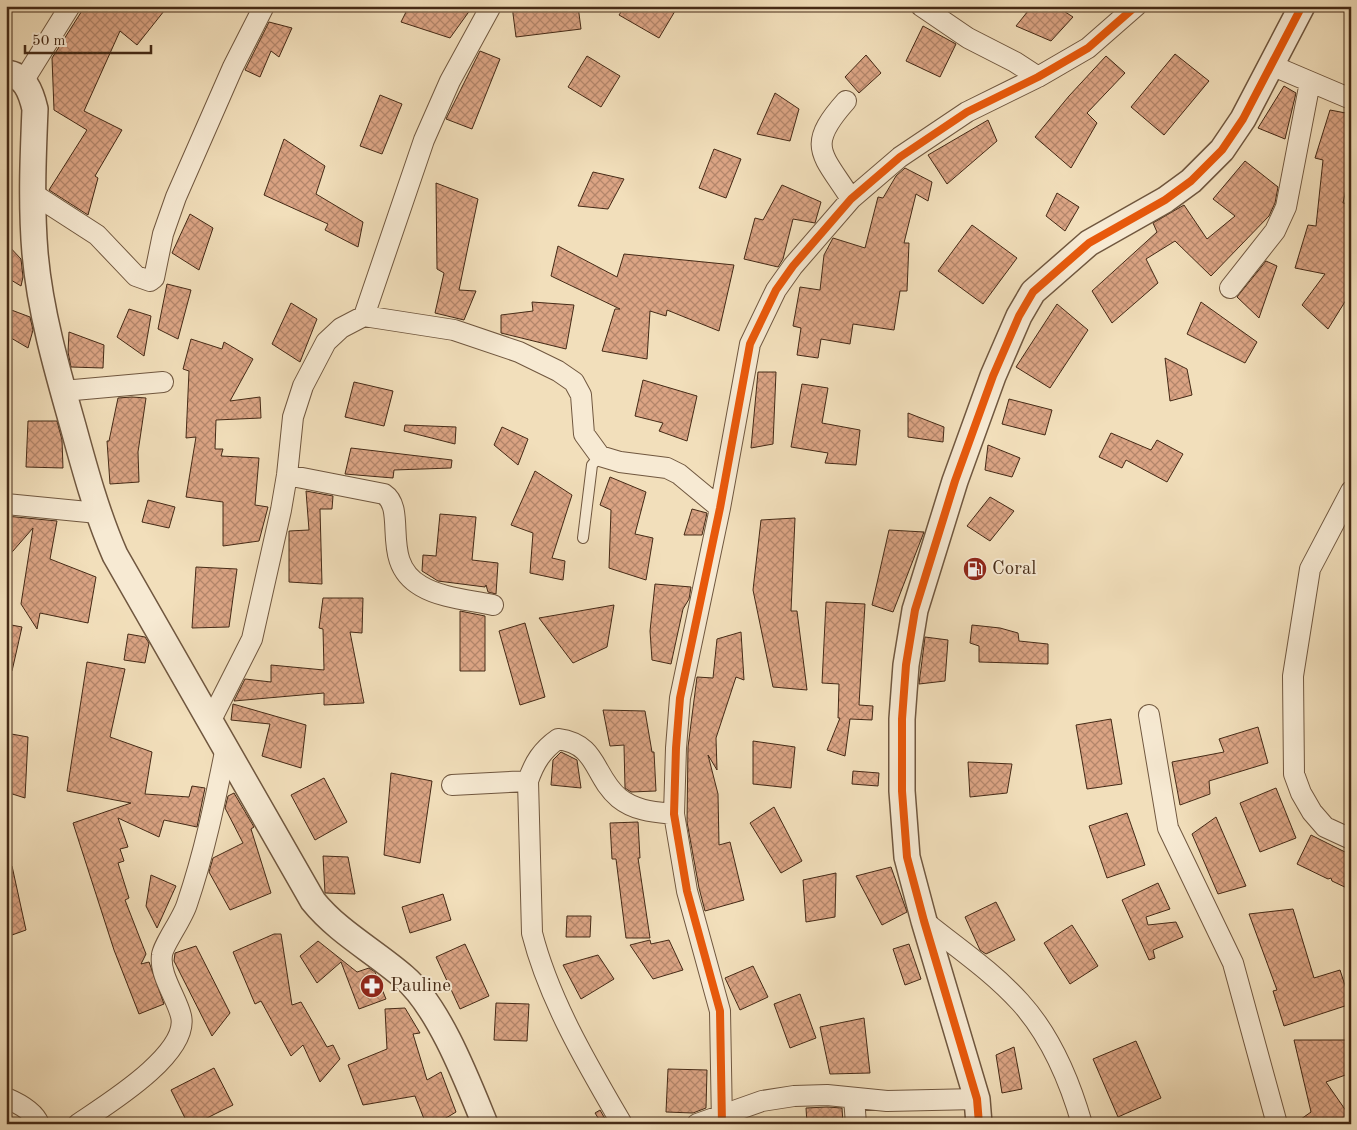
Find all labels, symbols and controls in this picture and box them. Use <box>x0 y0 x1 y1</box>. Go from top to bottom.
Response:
scale bar <box>25 22 151 54</box>
text: 50 m <box>32 34 66 49</box>
fuel station icon: Coral <box>962 556 988 582</box>
place label: Coral <box>992 560 1036 579</box>
pharmacy icon: Pauline <box>359 973 385 999</box>
place label: Pauline <box>390 977 451 996</box>

